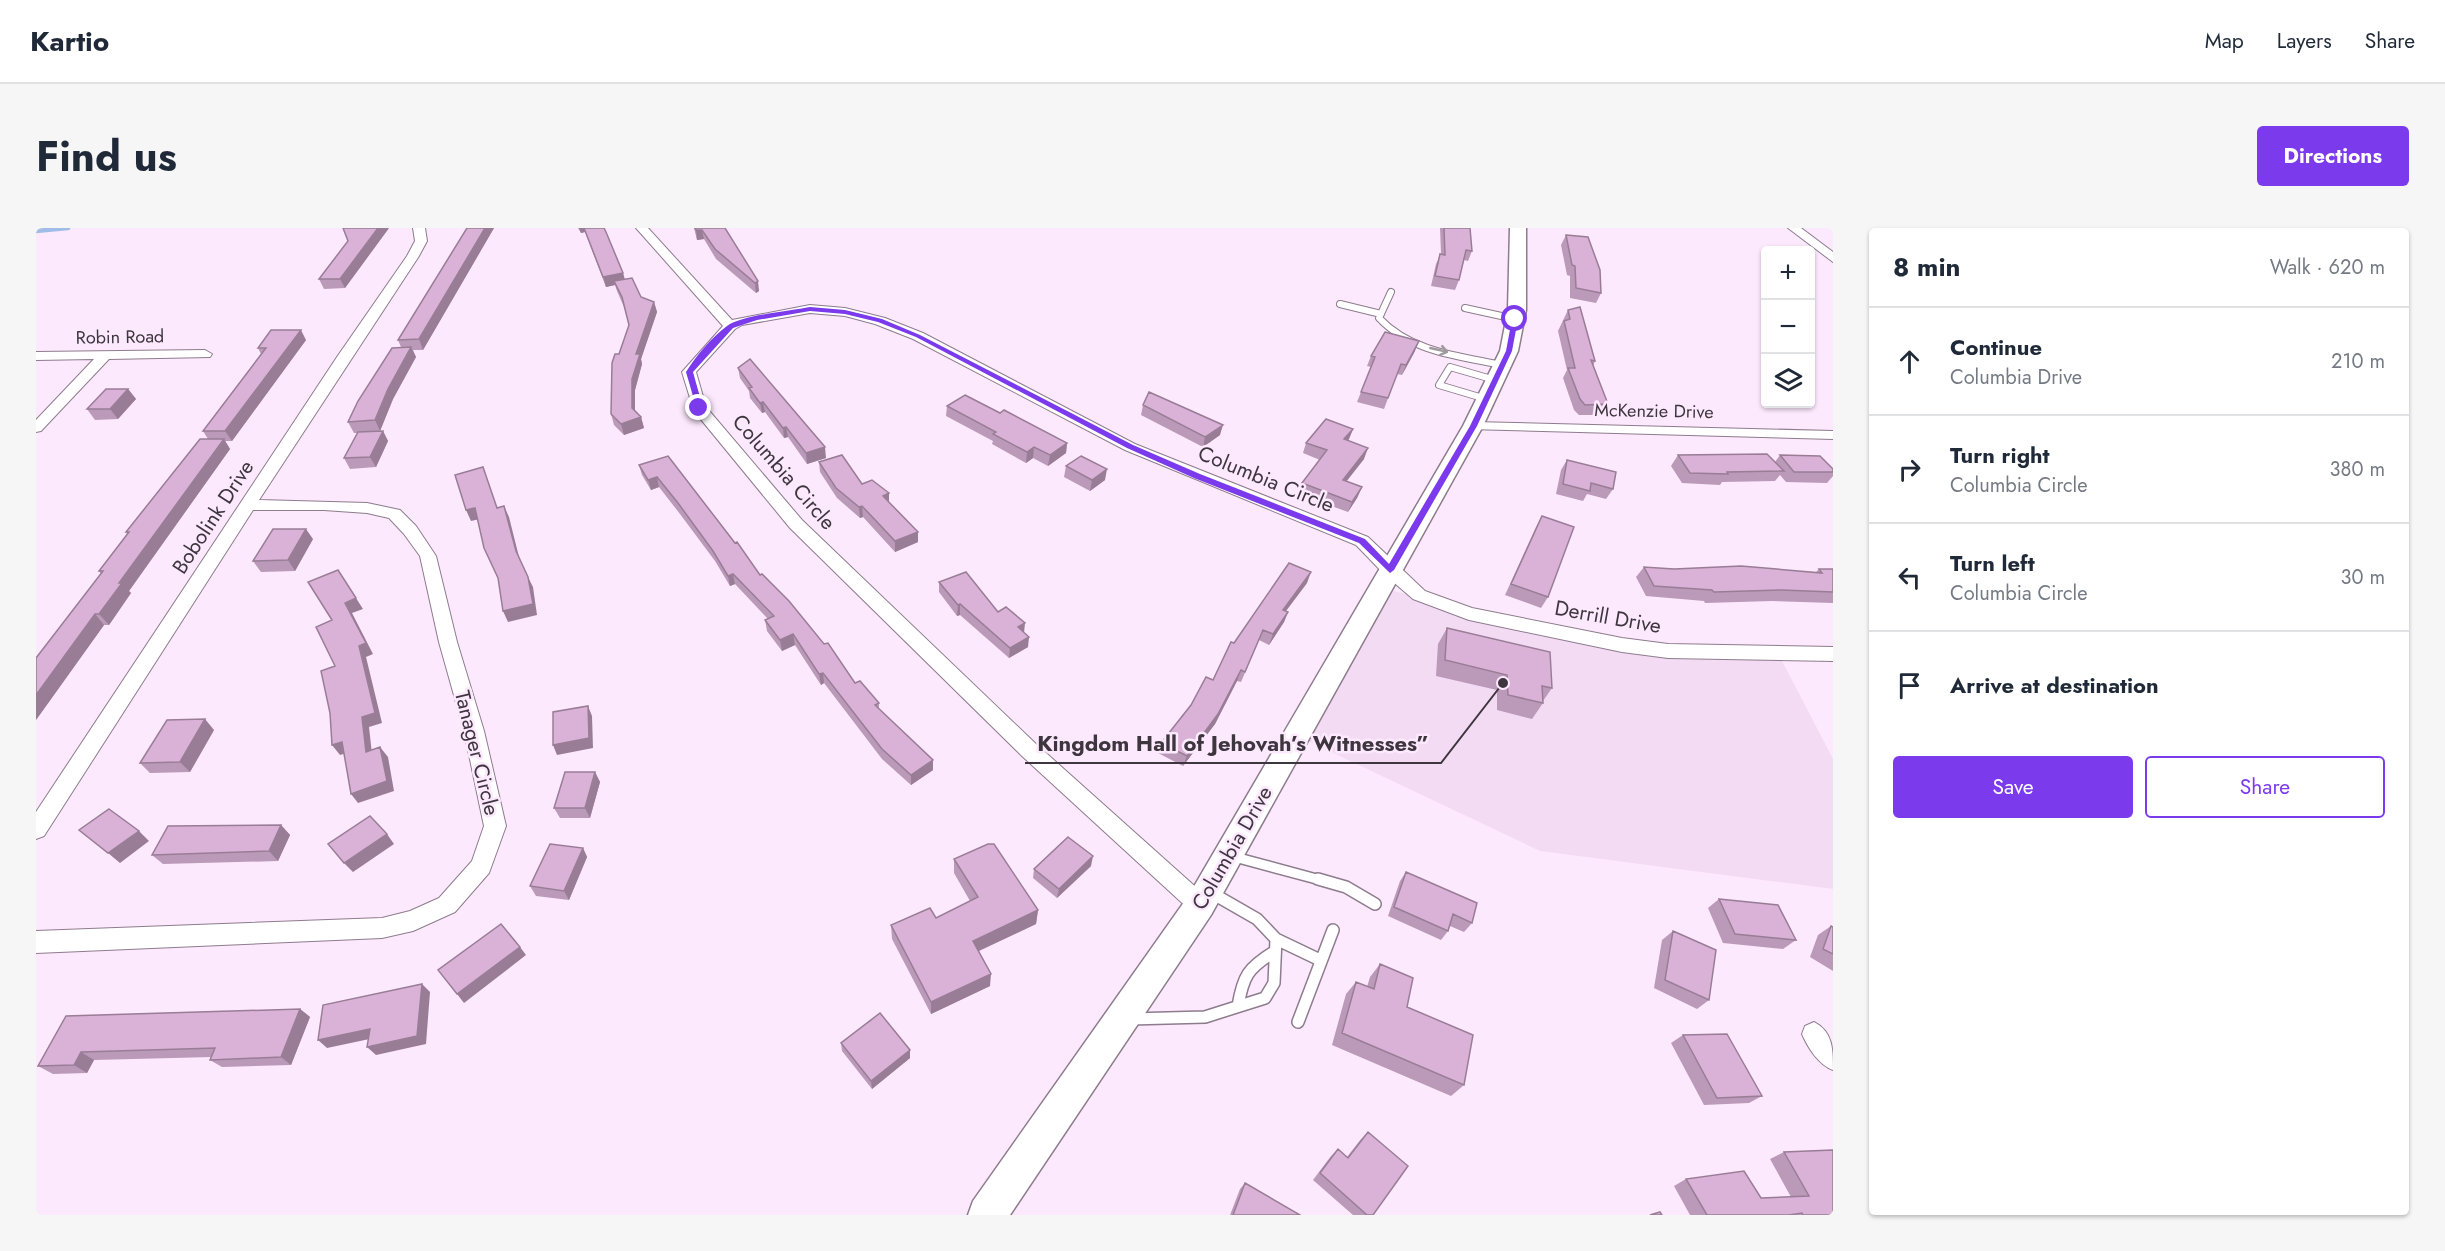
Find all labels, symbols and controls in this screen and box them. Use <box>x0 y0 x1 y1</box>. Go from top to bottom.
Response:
text: Kartio <box>30 21 109 62</box>
text: Map <box>2205 26 2244 56</box>
text: Layers <box>2277 26 2332 56</box>
text: Share <box>2365 26 2415 56</box>
text: Find us <box>36 126 177 187</box>
button: Directions <box>2257 126 2409 186</box>
map controls <box>1761 246 1815 408</box>
button: + <box>1761 246 1815 300</box>
text: 8 min <box>1893 248 1961 286</box>
text: Walk · 620 m <box>2270 253 2385 282</box>
button: − <box>1761 300 1815 354</box>
route start <box>1501 305 1527 331</box>
street label: Robin Road <box>76 323 164 351</box>
text: Continue <box>1950 331 2042 363</box>
one-way arrow <box>1430 345 1449 357</box>
icon: ahead <box>1893 345 1926 378</box>
text: 210 m <box>2331 347 2385 376</box>
button: layers <box>1761 354 1815 408</box>
text: Columbia Drive <box>1950 363 2082 392</box>
route end <box>685 394 711 420</box>
street label: McKenzie Drive <box>1594 397 1714 425</box>
street label: Columbia Circle <box>725 408 843 536</box>
street label: Columbia Circle <box>1193 438 1339 520</box>
text: Turn right <box>1950 439 2050 471</box>
icon: right <box>1893 453 1926 486</box>
street label: Bobolink Drive <box>165 454 261 580</box>
text: 380 m <box>2330 455 2385 484</box>
text: Columbia Circle <box>1950 471 2087 500</box>
text: Turn left <box>1950 547 2035 579</box>
icon: left <box>1893 561 1926 594</box>
text: 30 m <box>2340 563 2385 592</box>
text: Columbia Circle <box>1950 579 2087 608</box>
street label: Derrill Drive <box>1552 593 1664 641</box>
icon: arrive <box>1893 669 1926 702</box>
text: Arrive at destination <box>1950 669 2159 701</box>
street label: Tanager Circle <box>447 687 507 819</box>
callout: Kingdom Hall of Jehovah’s Witnesses” <box>1025 723 1441 763</box>
text: Kingdom Hall of Jehovah’s Witnesses” <box>1037 727 1429 759</box>
button: Save <box>1893 756 2133 818</box>
button: Share <box>2145 756 2385 818</box>
street label: Columbia Drive <box>1184 780 1280 916</box>

